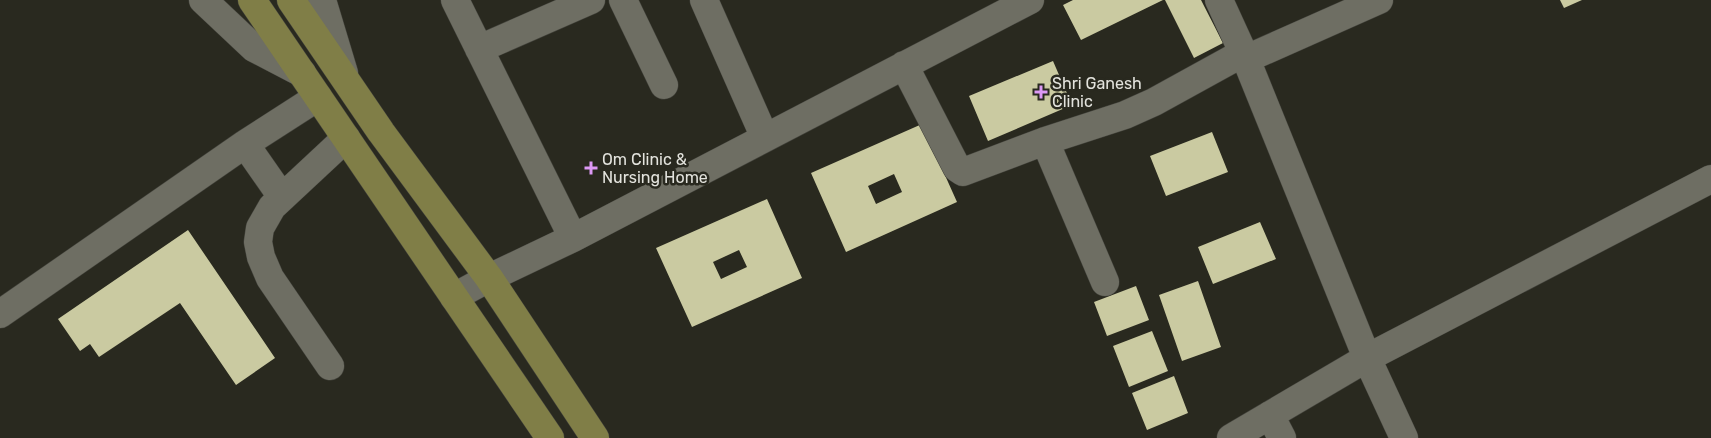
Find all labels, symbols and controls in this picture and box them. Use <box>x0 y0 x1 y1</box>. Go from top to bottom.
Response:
place label: Shri Ganesh Clinic <box>1052 74 1142 111</box>
marker: Shri Ganesh Clinic <box>1034 85 1048 99</box>
place label: Om Clinic & Nursing Home <box>602 150 708 187</box>
marker: Om Clinic & Nursing Home <box>584 161 598 175</box>

